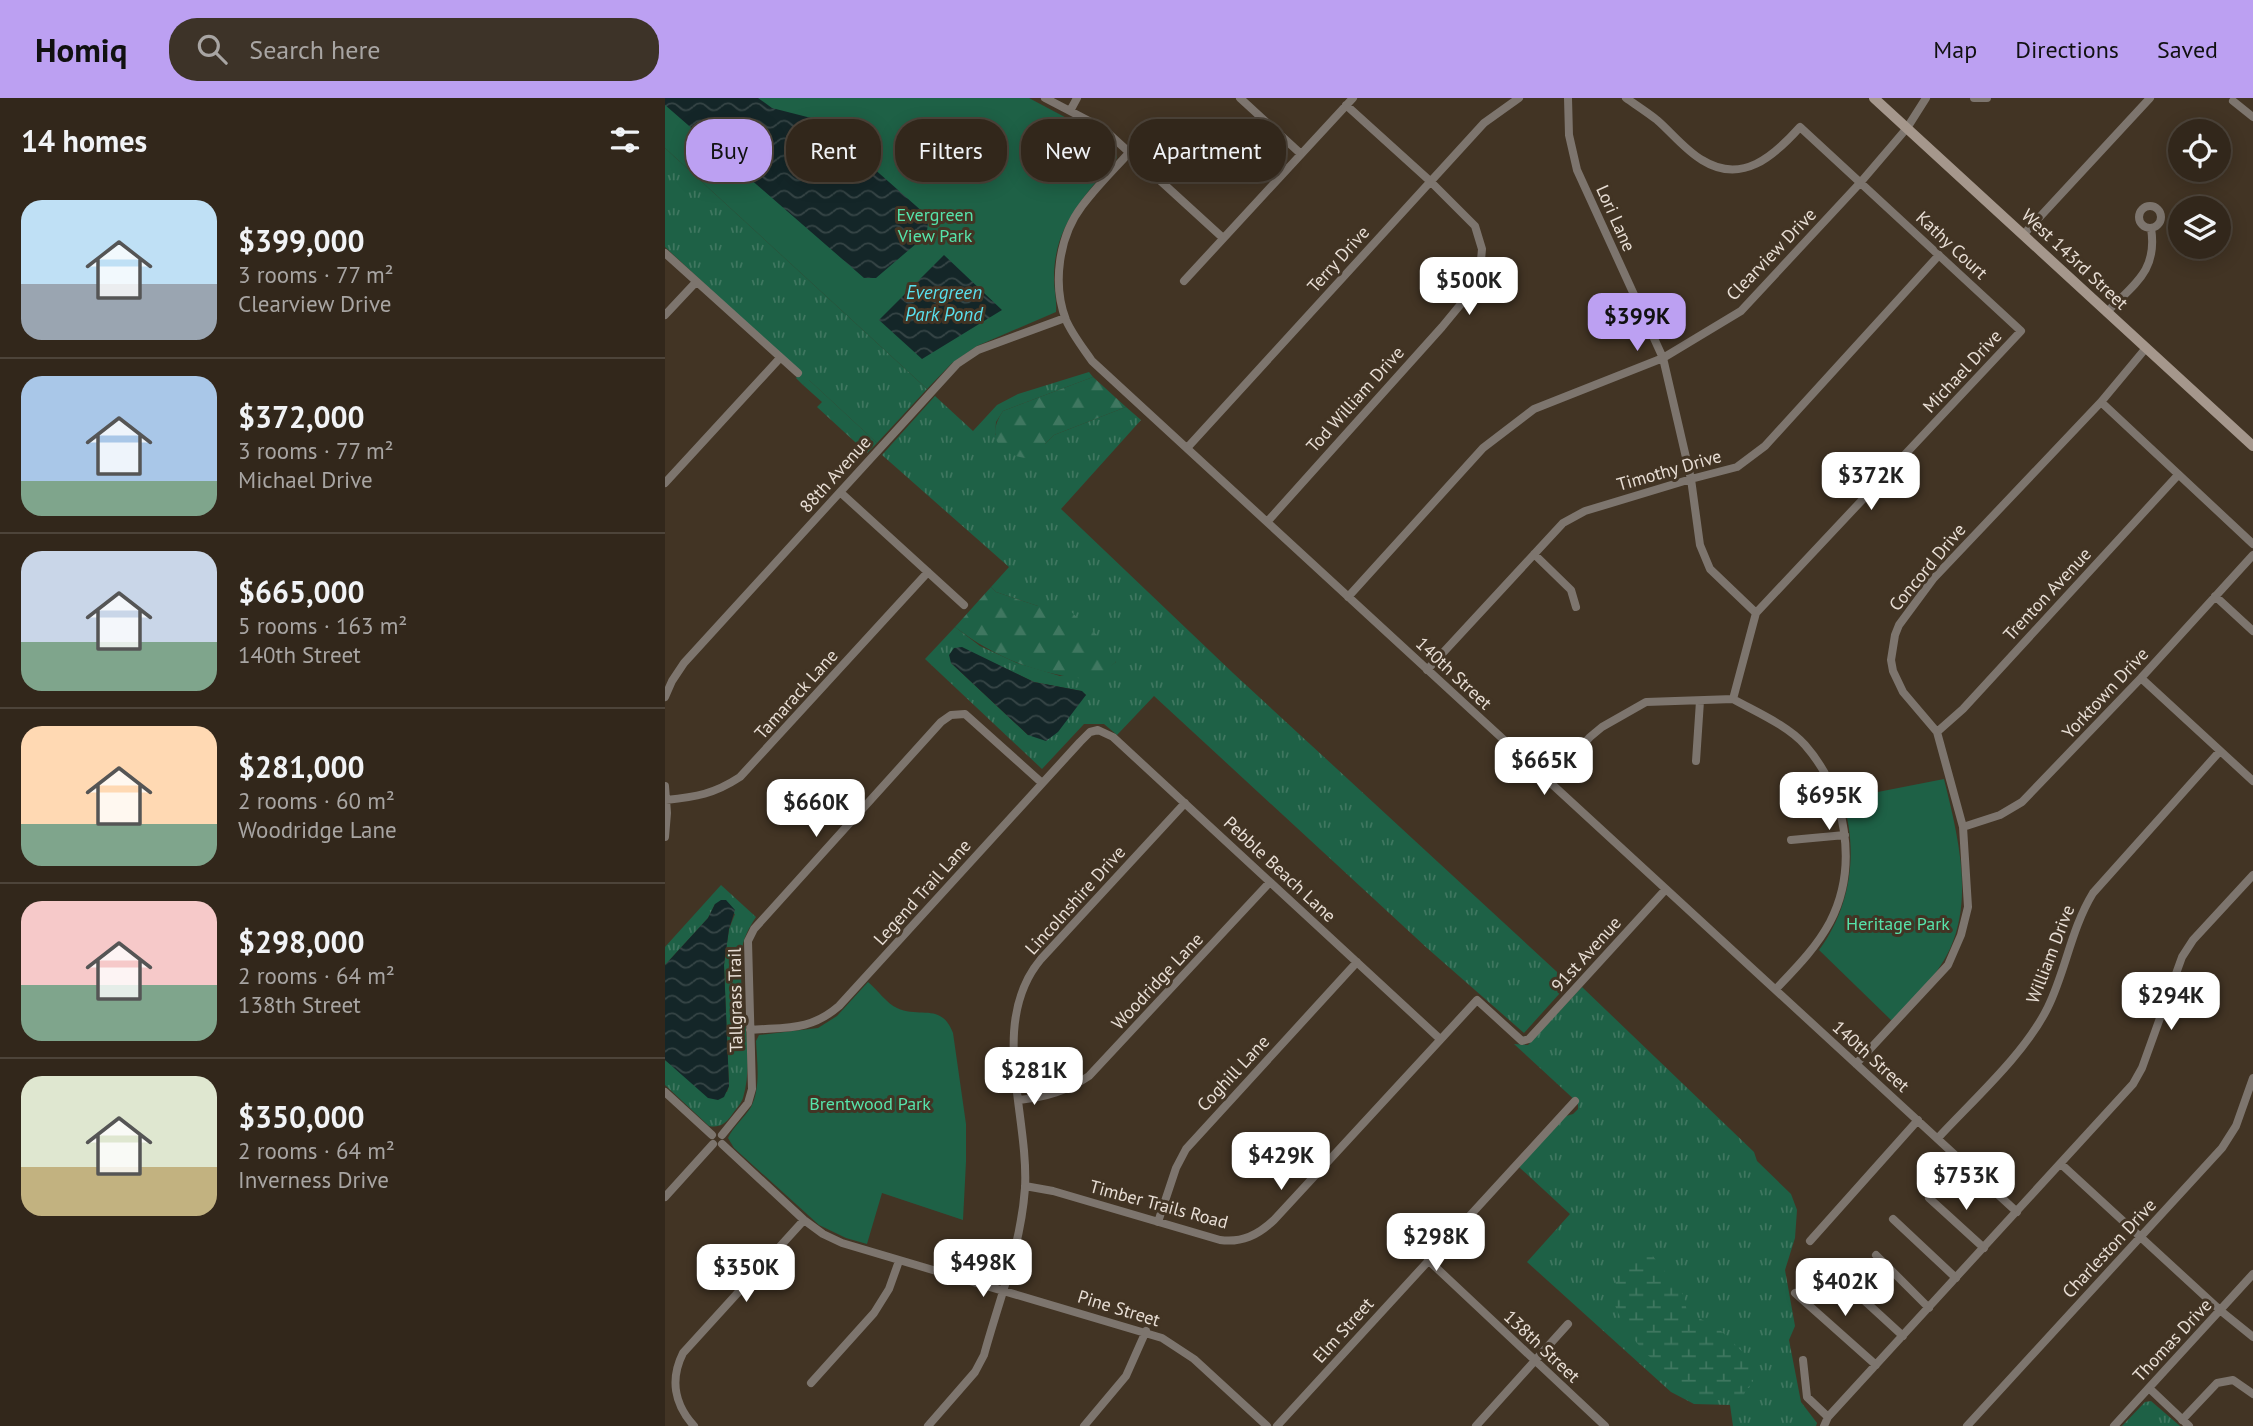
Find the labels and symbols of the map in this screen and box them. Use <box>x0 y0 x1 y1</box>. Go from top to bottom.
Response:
street label: Lori Lane <box>1591 181 1641 255</box>
park label: Evergreen View Park <box>896 203 974 247</box>
street label: Clearview Drive <box>1721 203 1821 305</box>
street label: West 143rd Street <box>2017 204 2133 314</box>
street label: Kathy Court <box>1911 206 1993 284</box>
street label: Terry Drive <box>1302 221 1374 297</box>
pin: $500K <box>1420 258 1518 317</box>
water label: Evergreen Park Pond <box>905 280 984 326</box>
pin: $399K <box>1588 294 1686 353</box>
street label: Michael Drive <box>1918 325 2006 417</box>
street label: Tod William Drive <box>1301 341 1409 457</box>
street label: 88th Avenue <box>794 431 876 517</box>
street label: Timothy Drive <box>1614 444 1724 496</box>
pin: $372K <box>1822 452 1920 512</box>
street label: Concord Drive <box>1884 518 1970 616</box>
street label: Trenton Avenue <box>1998 543 2096 645</box>
street label: 140th Street <box>1411 632 1497 714</box>
street label: Yorktown Drive <box>2057 643 2153 743</box>
street label: Tamarack Lane <box>749 644 843 744</box>
pin: $665K <box>1495 738 1593 797</box>
pin: $695K <box>1780 772 1878 832</box>
pin: $660K <box>767 780 865 839</box>
street label: Pebble Beach Lane <box>1219 811 1341 927</box>
street label: Legend Trail Lane <box>868 834 976 950</box>
street label: Lincolnshire Drive <box>1020 841 1130 959</box>
street label: William Drive <box>2021 901 2079 1007</box>
street label: 91st Avenue <box>1546 911 1626 997</box>
park label: Heritage Park <box>1846 912 1950 935</box>
street label: Woodridge Lane <box>1106 928 1208 1034</box>
street label: Tallgrass Trail <box>723 947 747 1053</box>
pin: $294K <box>2122 972 2220 1032</box>
street label: 140th Street <box>1828 1015 1914 1097</box>
street label: Coghill Lane <box>1192 1030 1274 1116</box>
pin: $281K <box>985 1048 1083 1107</box>
park label: Brentwood Park <box>809 1092 931 1115</box>
pin: $429K <box>1232 1132 1330 1192</box>
pin: $753K <box>1917 1152 2015 1212</box>
street label: Timber Trails Road <box>1087 1174 1231 1234</box>
street label: Charleston Drive <box>2057 1193 2161 1303</box>
pin: $298K <box>1387 1214 1485 1273</box>
pin: $498K <box>934 1240 1032 1299</box>
pin: $350K <box>697 1244 795 1304</box>
pin: $402K <box>1796 1258 1894 1318</box>
street label: Pine Street <box>1075 1285 1163 1331</box>
street label: Elm Street <box>1308 1292 1378 1368</box>
street label: Thomas Drive <box>2128 1293 2216 1387</box>
street label: 138th Street <box>1499 1305 1585 1387</box>

